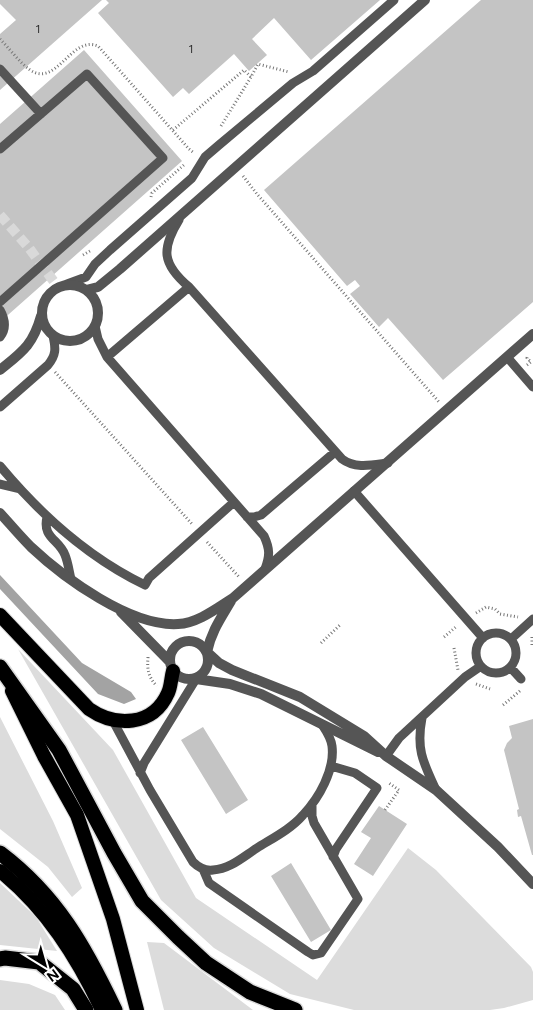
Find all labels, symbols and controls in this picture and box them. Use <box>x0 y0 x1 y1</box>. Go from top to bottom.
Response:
house number: 1 <box>36 22 40 36</box>
house number: 1 <box>189 42 193 56</box>
north arrow <box>20 940 70 990</box>
text: N <box>43 965 62 985</box>

